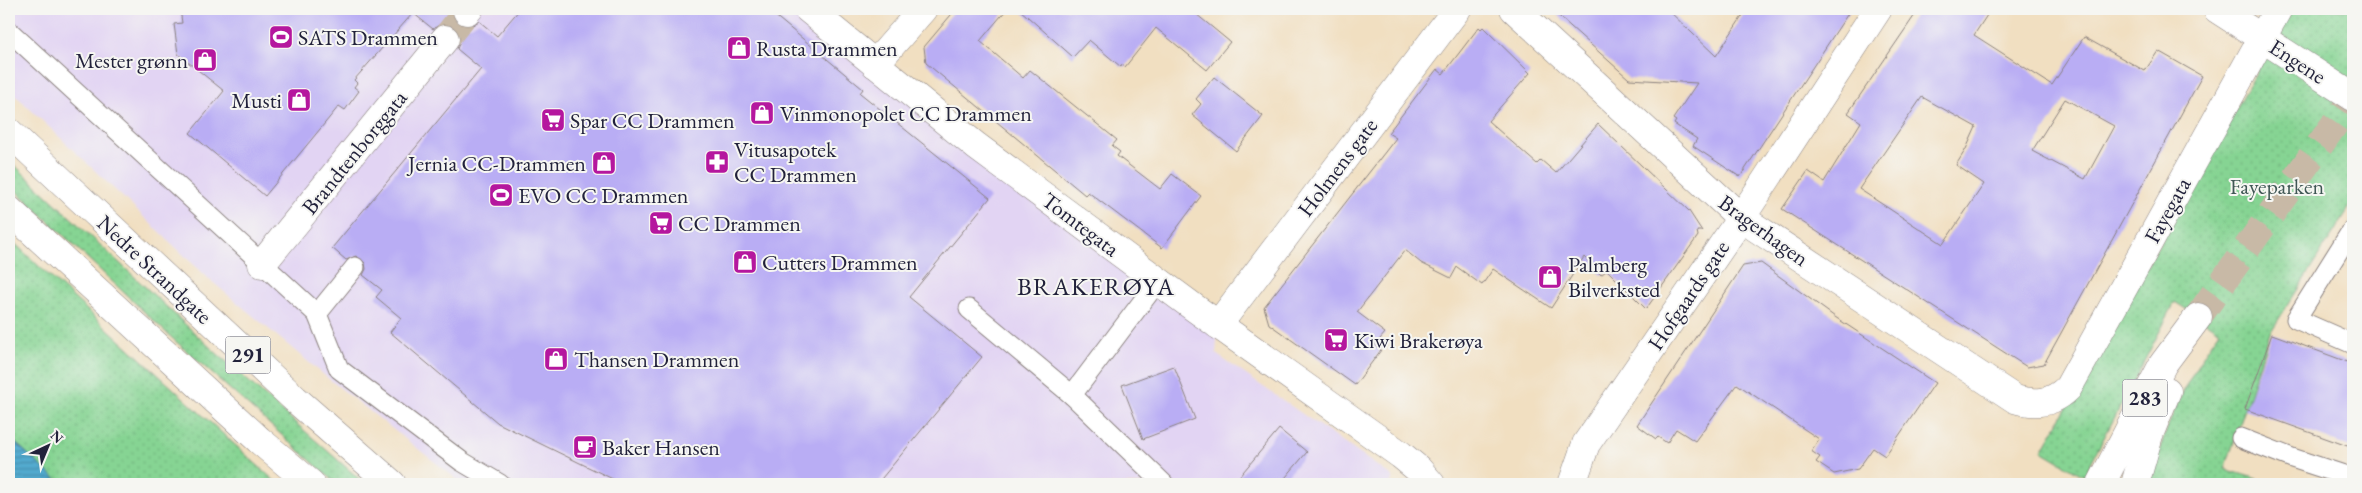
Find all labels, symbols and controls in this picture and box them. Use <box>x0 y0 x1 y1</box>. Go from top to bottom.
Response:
place label: SATS Drammen <box>298 23 438 52</box>
sports icon: SATS Drammen <box>268 24 294 50</box>
street label: Engene <box>2264 32 2332 91</box>
place label: Rusta Drammen <box>756 34 898 63</box>
shop icon: Rusta Drammen <box>726 35 752 61</box>
place label: Mester grønn <box>75 46 188 75</box>
shop icon: Mester grønn <box>192 47 218 73</box>
street label: Brandtenborggata <box>295 84 414 221</box>
place label: Musti <box>231 86 282 115</box>
shop icon: Musti <box>286 87 312 113</box>
place label: Vinmonopolet CC Drammen <box>780 99 1032 128</box>
shop icon: Vinmonopolet CC Drammen <box>749 100 775 126</box>
place label: Spar CC Drammen <box>570 106 735 135</box>
supermarket icon: Spar CC Drammen <box>540 107 566 133</box>
street label: Holmens gate <box>1291 112 1384 222</box>
place label: Vitusapotek CC Drammen <box>734 135 857 189</box>
place label: Jernia CC-Drammen <box>406 149 586 178</box>
pharmacy icon: Vitusapotek CC Drammen <box>704 149 730 175</box>
shop icon: Jernia CC-Drammen <box>591 150 617 176</box>
street label: Fayegata <box>2138 172 2197 248</box>
park label: Fayeparken <box>2230 172 2325 201</box>
place label: EVO CC Drammen <box>518 181 689 210</box>
sports icon: EVO CC Drammen <box>488 182 514 208</box>
street label: Tomtegata <box>1036 186 1126 263</box>
street label: Bragerhagen <box>1713 188 1815 273</box>
street label: Nedre Strandgate <box>91 209 219 330</box>
place label: CC Drammen <box>678 209 801 238</box>
supermarket icon: CC Drammen <box>648 210 674 236</box>
street label: Hofgaards gate <box>1641 234 1736 356</box>
place label: Cutters Drammen <box>762 248 918 277</box>
shop icon: Cutters Drammen <box>732 249 758 275</box>
place label: Palmberg Bilverksted <box>1568 250 1661 304</box>
shop icon: Palmberg Bilverksted <box>1537 264 1563 290</box>
district label: BRAKERØYA <box>1017 270 1175 302</box>
place label: Kiwi Brakerøya <box>1354 326 1483 355</box>
supermarket icon: Kiwi Brakerøya <box>1323 327 1349 353</box>
road number: 291 <box>226 336 270 374</box>
place label: Thansen Drammen <box>574 345 740 374</box>
shop icon: Thansen Drammen <box>543 346 569 372</box>
road number: 283 <box>2122 379 2168 416</box>
north arrow <box>22 420 72 470</box>
text: N <box>47 426 68 448</box>
place label: Baker Hansen <box>602 433 720 462</box>
cafe icon: Baker Hansen <box>572 434 598 460</box>

